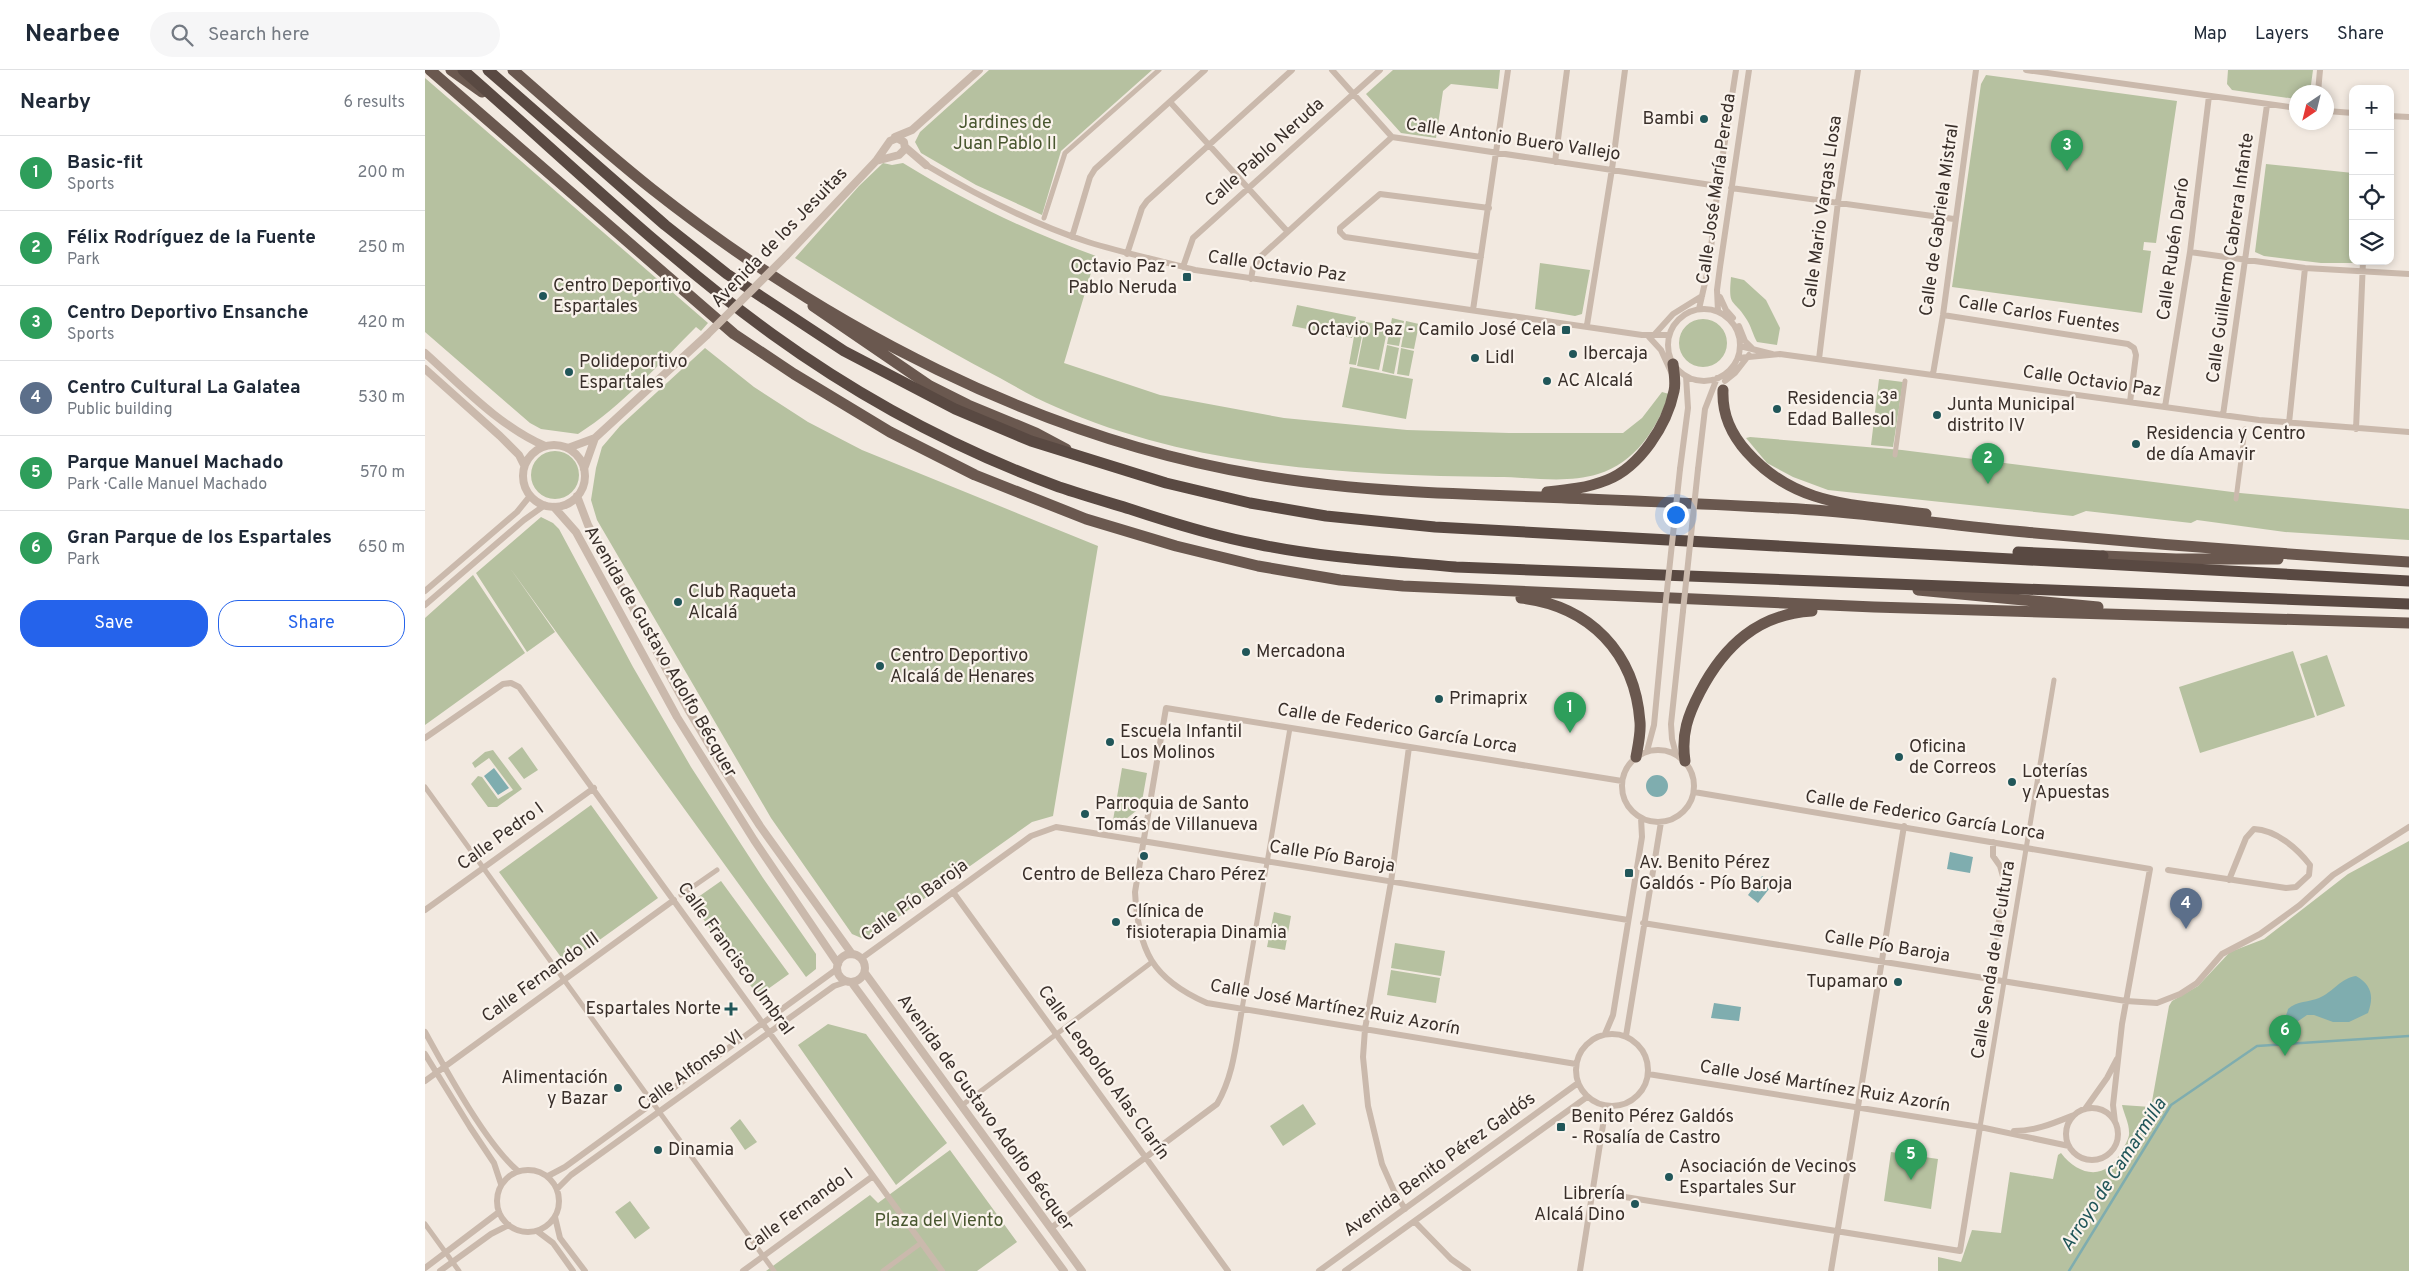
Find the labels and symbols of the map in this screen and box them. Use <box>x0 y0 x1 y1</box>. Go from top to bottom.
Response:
north arrow <box>2289 85 2334 130</box>
street label: Calle José María Pereda <box>1692 92 1742 286</box>
street label: Calle Pablo Neruda <box>1200 93 1330 213</box>
place label: Bambi <box>1642 108 1694 131</box>
park label: Jardines de Juan Pablo II <box>953 112 1057 156</box>
marker: Bambi <box>1698 113 1710 125</box>
street label: Calle Antonio Buero Vallejo <box>1404 114 1622 166</box>
street label: Calle Mario Vargas Llosa <box>1798 114 1848 310</box>
street label: Calle de Gabriela Mistral <box>1915 122 1965 318</box>
pin: 3 <box>2051 130 2083 171</box>
street label: Calle Guillermo Cabrera Infante <box>2202 131 2260 385</box>
street label: Avenida de los Jesuitas <box>707 163 853 313</box>
street label: Calle Rubén Darío <box>2153 176 2195 322</box>
street label: Calle Octavio Paz <box>1206 246 1348 288</box>
place label: Octavio Paz - Pablo Neruda <box>1068 256 1177 300</box>
marker: Octavio Paz - Pablo Neruda <box>1181 271 1193 283</box>
place label: Centro Deportivo Espartales <box>553 275 691 319</box>
marker: Centro Deportivo Espartales <box>537 290 549 302</box>
street label: Calle Carlos Fuentes <box>1956 291 2122 339</box>
place label: Octavio Paz - Camilo José Cela <box>1307 319 1556 342</box>
marker: Octavio Paz - Camilo José Cela <box>1560 324 1572 336</box>
place label: Ibercaja <box>1583 343 1648 366</box>
place label: Lidl <box>1485 347 1514 370</box>
marker: Ibercaja <box>1567 348 1579 360</box>
place label: Polideportivo Espartales <box>579 351 688 395</box>
marker: Lidl <box>1469 352 1481 364</box>
street label: Calle Octavio Paz <box>2021 361 2163 403</box>
marker: Polideportivo Espartales <box>563 366 575 378</box>
place label: AC Alcalá <box>1557 370 1633 393</box>
marker: AC Alcalá <box>1541 375 1553 387</box>
place label: Residencia 3ª Edad Ballesol <box>1787 388 1898 432</box>
place label: Junta Municipal distrito IV <box>1947 394 2075 438</box>
marker: Residencia 3ª Edad Ballesol <box>1771 403 1783 415</box>
marker: Junta Municipal distrito IV <box>1931 409 1943 421</box>
place label: Residencia y Centro de día Amavir <box>2146 423 2306 467</box>
marker: Residencia y Centro de día Amavir <box>2130 438 2142 450</box>
pin: 2 <box>1972 443 2004 484</box>
your location <box>1663 502 1689 528</box>
street label: Avenida de Gustavo Adolfo Bécquer <box>578 522 742 782</box>
place label: Club Raqueta Alcalá <box>688 581 796 625</box>
marker: Club Raqueta Alcalá <box>672 596 684 608</box>
place label: Mercadona <box>1256 641 1345 664</box>
place label: Centro Deportivo Alcalá de Henares <box>890 645 1035 689</box>
marker: Mercadona <box>1240 646 1252 658</box>
marker: Centro Deportivo Alcalá de Henares <box>874 660 886 672</box>
place label: Primaprix <box>1449 688 1528 711</box>
pin: 1 <box>1554 692 1586 733</box>
marker: Primaprix <box>1433 693 1445 705</box>
street label: Calle de Federico García Lorca <box>1275 699 1519 759</box>
place label: Escuela Infantil Los Molinos <box>1120 721 1242 765</box>
marker: Escuela Infantil Los Molinos <box>1104 736 1116 748</box>
place label: Oficina de Correos <box>1909 736 1997 780</box>
marker: Oficina de Correos <box>1893 751 1905 763</box>
place label: Loterías y Apuestas <box>2022 761 2110 805</box>
marker: Loterías y Apuestas <box>2006 776 2018 788</box>
street label: Calle de Federico García Lorca <box>1803 786 2047 846</box>
place label: Parroquia de Santo Tomás de Villanueva <box>1095 793 1258 837</box>
street label: Calle Pedro I <box>453 798 549 876</box>
marker: Parroquia de Santo Tomás de Villanueva <box>1079 808 1091 820</box>
street label: Calle Pío Baroja <box>1267 836 1397 878</box>
marker: Centro de Belleza Charo Pérez <box>1138 850 1150 862</box>
place label: Av. Benito Pérez Galdós - Pío Baroja <box>1639 852 1792 896</box>
street label: Calle Pío Baroja <box>857 854 973 948</box>
street label: Calle Senda de la Cultura <box>1967 859 2021 1061</box>
place label: Centro de Belleza Charo Pérez <box>1022 864 1266 887</box>
marker: Av. Benito Pérez Galdós - Pío Baroja <box>1623 867 1635 879</box>
street label: Calle Francisco Umbral <box>672 878 798 1040</box>
pin: 4 <box>2170 888 2202 929</box>
place label: Clínica de fisioterapia Dinamia <box>1126 901 1287 945</box>
marker: Clínica de fisioterapia Dinamia <box>1110 916 1122 928</box>
street label: Calle Pío Baroja <box>1822 926 1952 968</box>
street label: Calle Fernando III <box>478 928 604 1028</box>
place label: Tupamaro <box>1806 971 1888 994</box>
street label: Calle José Martínez Ruiz Azorín <box>1208 975 1462 1041</box>
marker: Tupamaro <box>1892 976 1904 988</box>
street label: Calle Leopoldo Alas Clarín <box>1032 981 1174 1165</box>
street label: Avenida de Gustavo Adolfo Bécquer <box>891 990 1079 1236</box>
place label: Espartales Norte <box>585 998 721 1021</box>
marker: Espartales Norte <box>725 1003 737 1015</box>
pin: 6 <box>2269 1015 2301 1056</box>
street label: Calle Alfonso VI <box>634 1025 748 1117</box>
street label: Calle José Martínez Ruiz Azorín <box>1698 1056 1952 1118</box>
place label: Alimentación y Bazar <box>501 1067 608 1111</box>
marker: Alimentación y Bazar <box>612 1082 624 1094</box>
street label: Avenida Benito Pérez Galdós <box>1339 1088 1541 1242</box>
water label: Arroyo de Camarmilla <box>2055 1094 2173 1256</box>
place label: Benito Pérez Galdós - Rosalía de Castro <box>1571 1106 1734 1150</box>
marker: Benito Pérez Galdós - Rosalía de Castro <box>1555 1121 1567 1133</box>
place label: Dinamia <box>668 1139 734 1162</box>
pin: 5 <box>1895 1139 1927 1180</box>
marker: Dinamia <box>652 1144 664 1156</box>
place label: Asociación de Vecinos Espartales Sur <box>1679 1156 1857 1200</box>
street label: Calle Fernando I <box>740 1164 858 1258</box>
marker: Asociación de Vecinos Espartales Sur <box>1663 1171 1675 1183</box>
place label: Librería Alcalá Dino <box>1534 1183 1625 1227</box>
marker: Librería Alcalá Dino <box>1629 1198 1641 1210</box>
park label: Plaza del Viento <box>874 1210 1004 1233</box>

